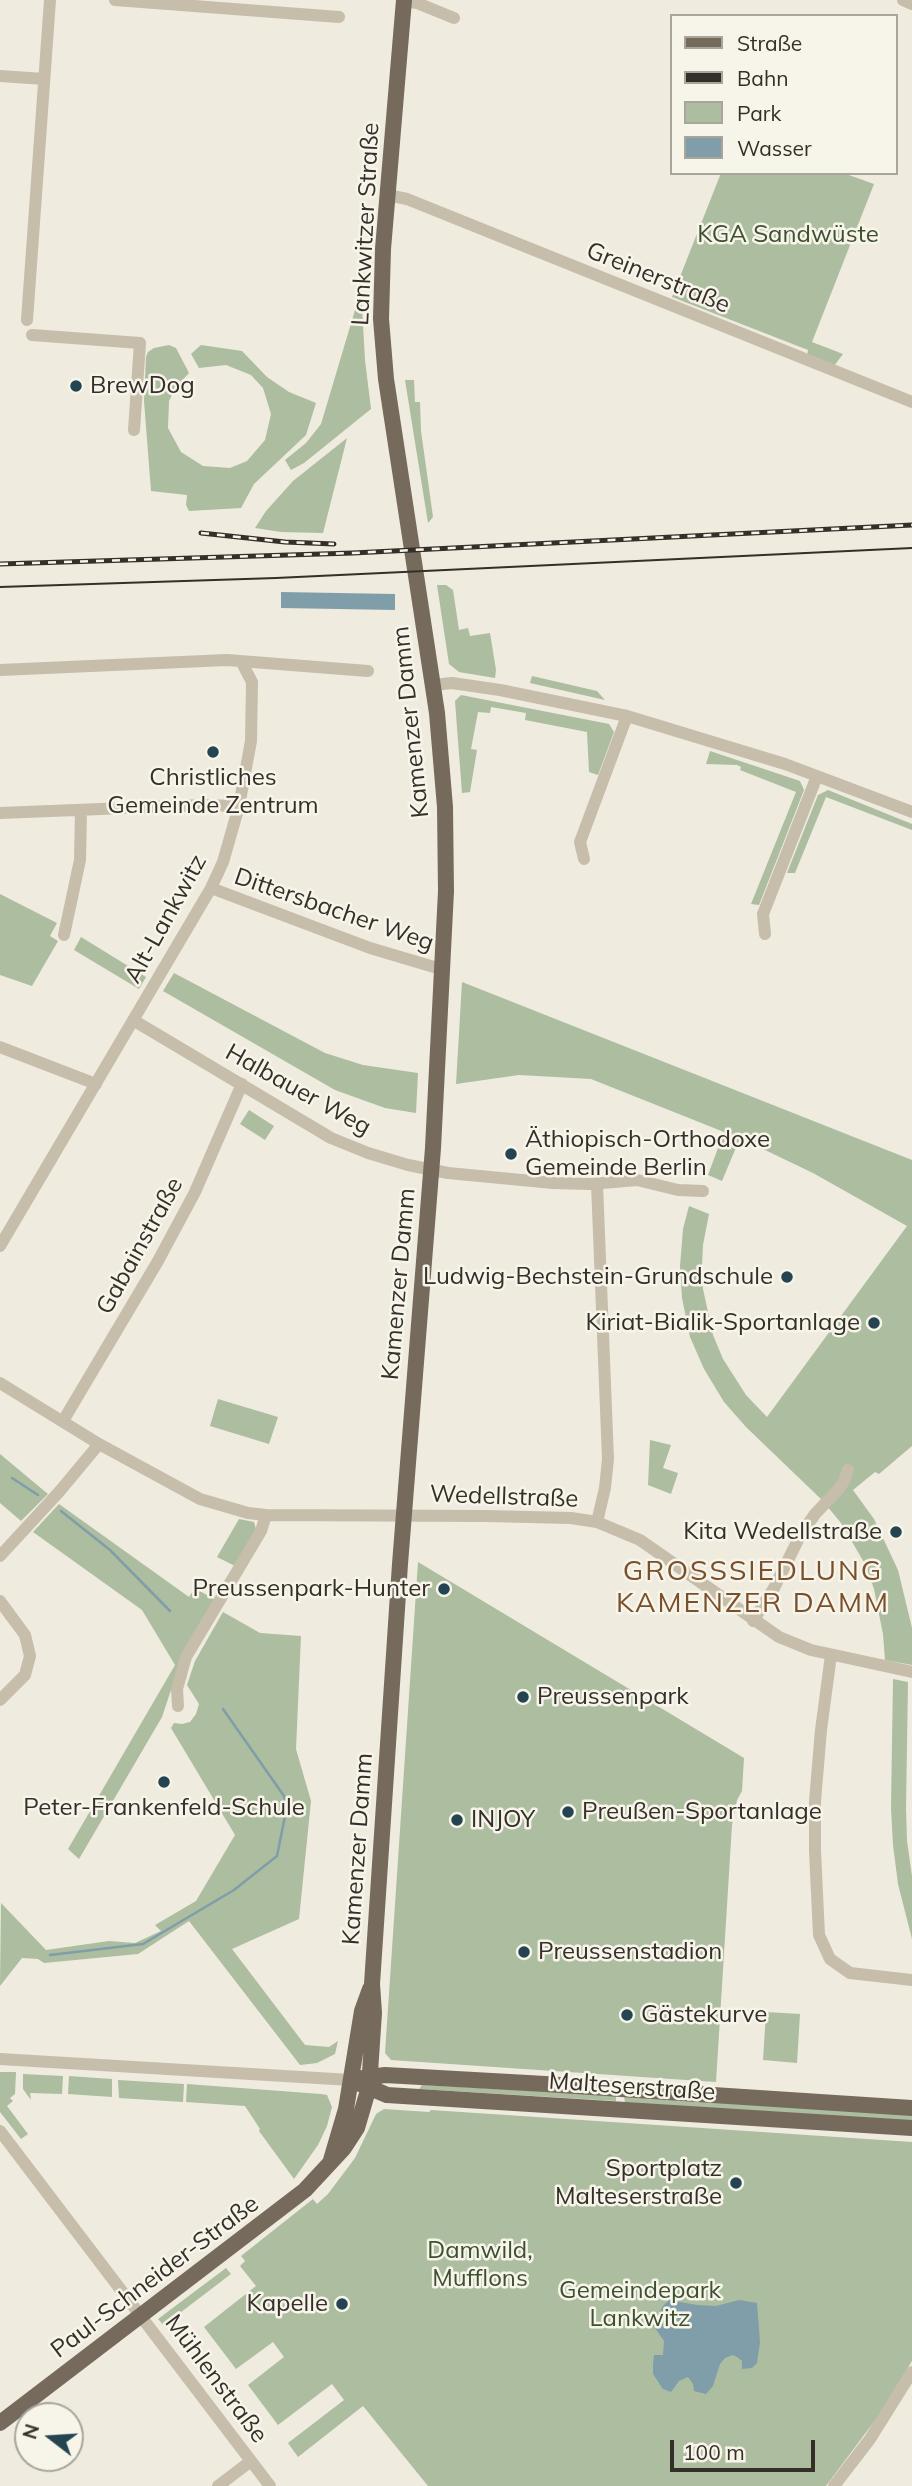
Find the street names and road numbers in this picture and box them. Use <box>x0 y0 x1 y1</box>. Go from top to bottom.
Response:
street label: Lankwitzer Straße <box>346 122 386 326</box>
street label: Greinerstraße <box>582 236 734 320</box>
street label: Kamenzer Damm <box>387 625 435 819</box>
street label: Alt-Lankwitz <box>119 850 213 988</box>
street label: Dittersbacher Weg <box>230 862 438 958</box>
street label: Halbauer Weg <box>220 1038 376 1142</box>
street label: Gabainstraße <box>91 1173 189 1319</box>
street label: Kamenzer Damm <box>376 1187 422 1381</box>
street label: Wedellstraße <box>429 1480 579 1514</box>
street label: Kamenzer Damm <box>337 1752 379 1946</box>
street label: Malteserstraße <box>548 2067 716 2107</box>
street label: Paul-Schneider-Straße <box>46 2190 264 2364</box>
street label: Mühlenstraße <box>159 2309 273 2449</box>

